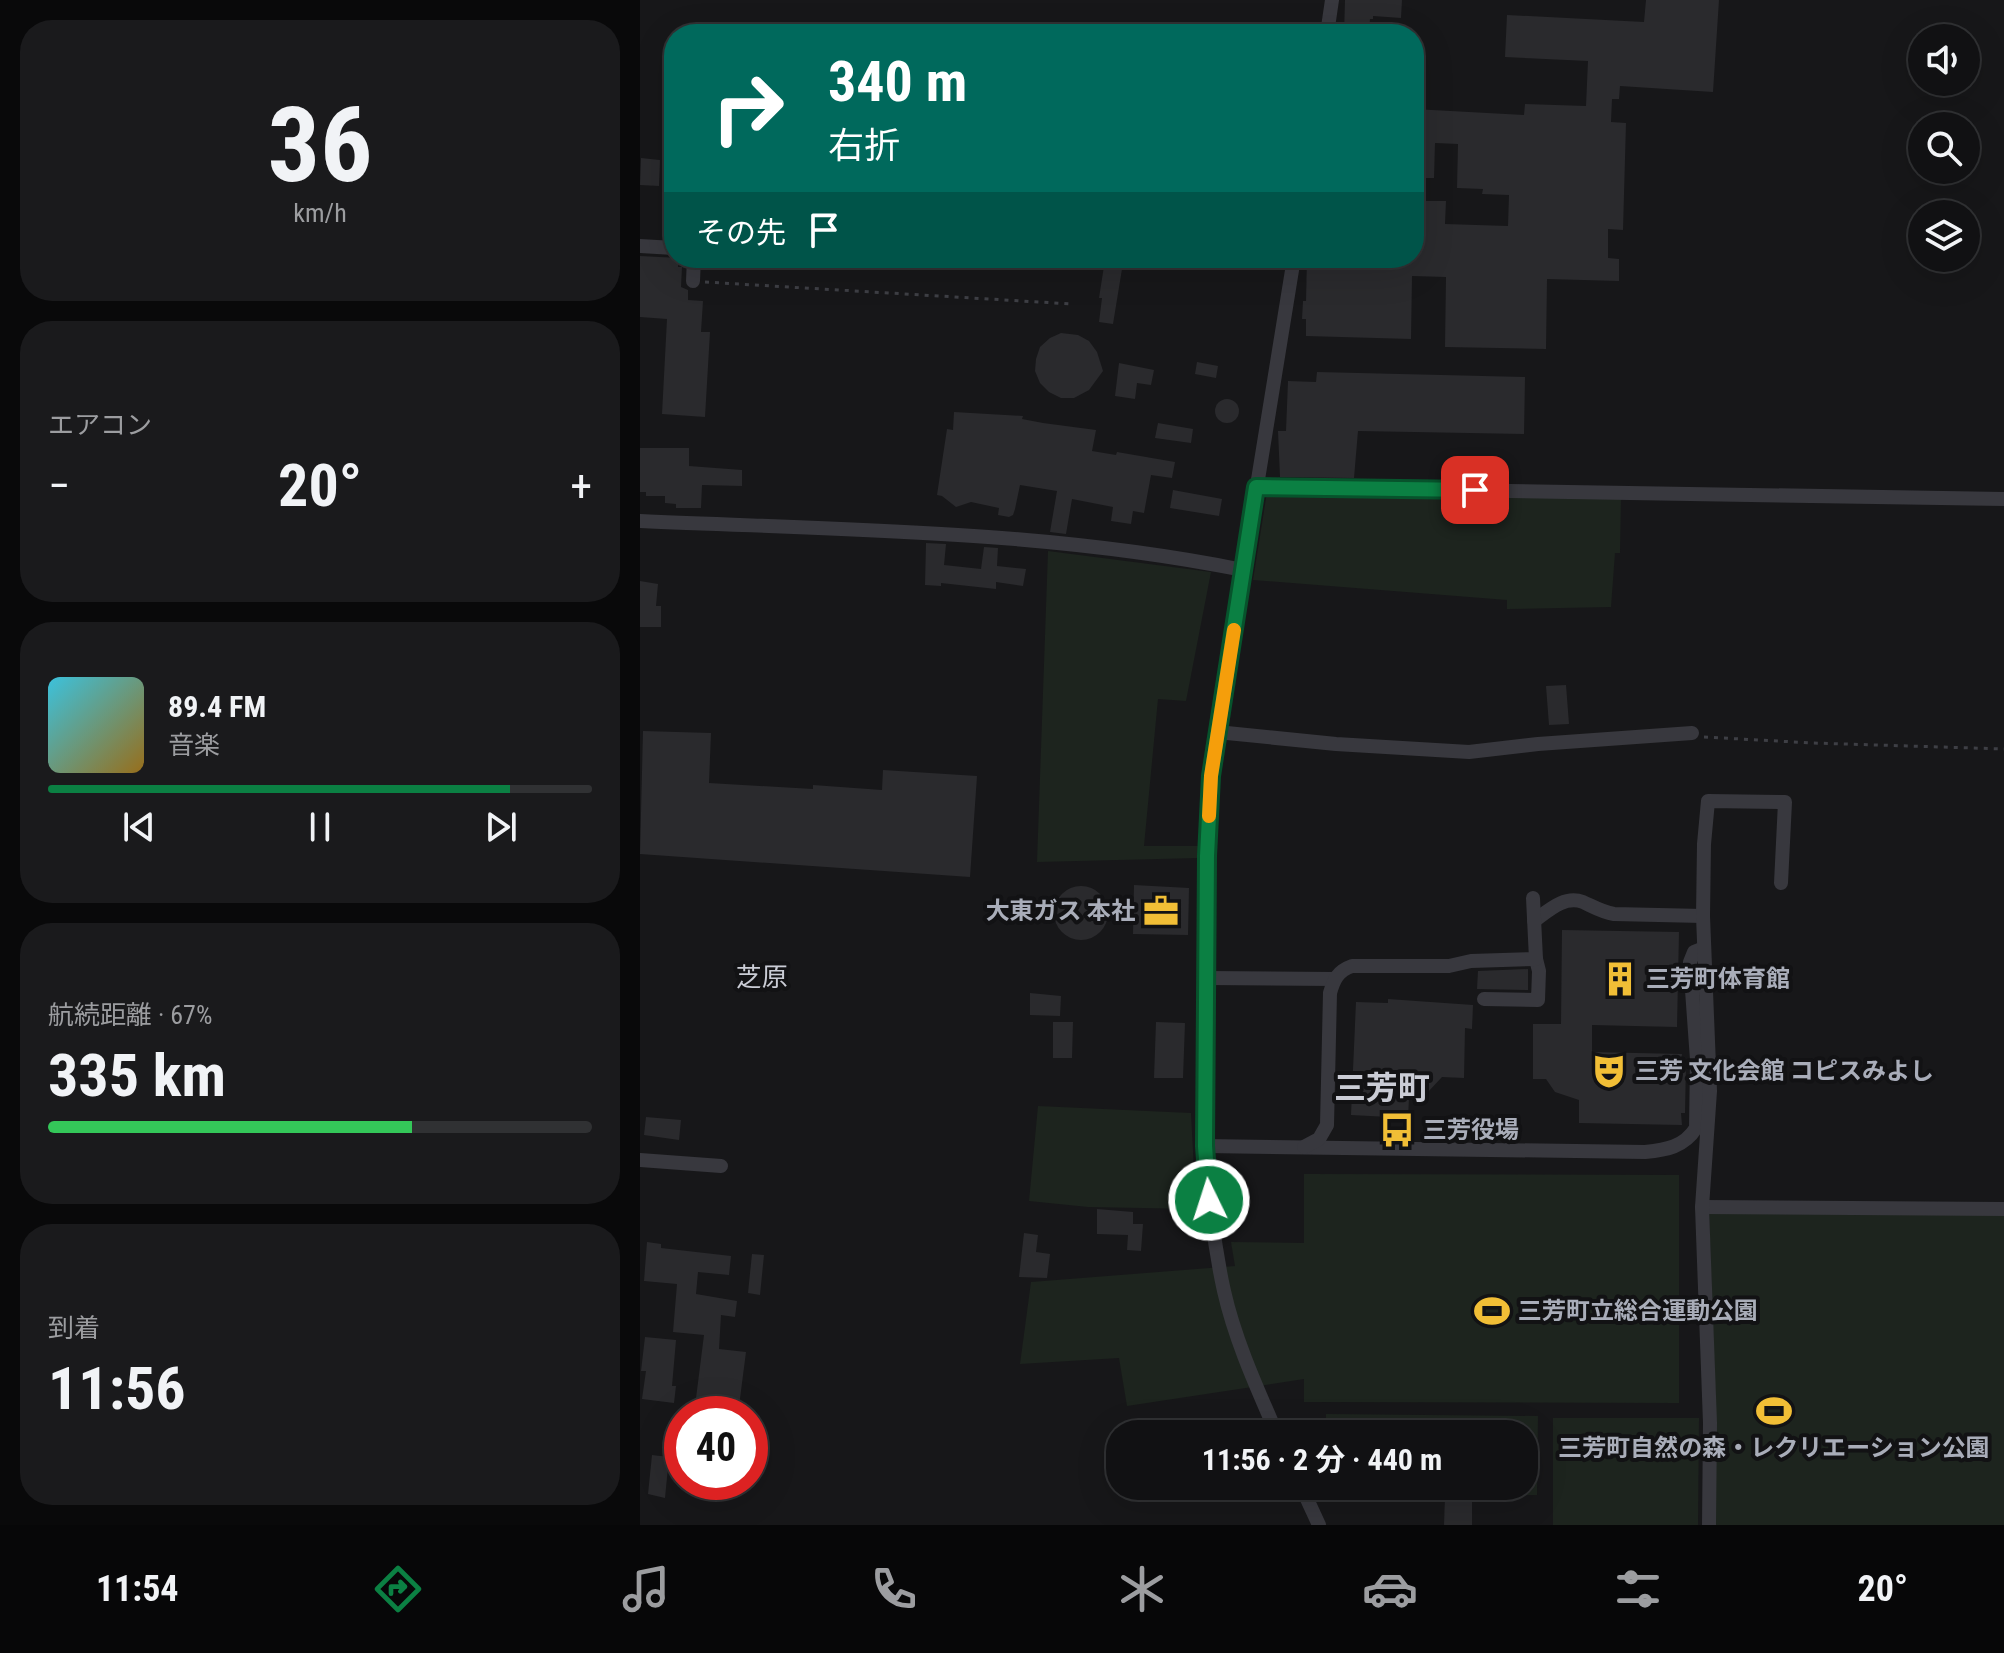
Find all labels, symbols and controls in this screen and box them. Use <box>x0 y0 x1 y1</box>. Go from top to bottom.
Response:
map controls <box>1908 24 1980 272</box>
button: sound <box>1908 24 1980 96</box>
text: 340 m <box>828 49 967 115</box>
icon: right <box>696 56 800 160</box>
text: 36 <box>267 85 373 206</box>
button: search <box>1908 112 1980 184</box>
text: 右折 <box>828 125 900 167</box>
text: km/h <box>293 198 347 228</box>
button: layers <box>1908 200 1980 272</box>
icon: arrive <box>802 208 846 252</box>
text: その先 <box>696 215 786 250</box>
text: エアコン <box>48 410 152 440</box>
text: 20° <box>278 450 362 521</box>
pin <box>1441 456 1509 524</box>
text: − <box>48 460 70 512</box>
text: + <box>570 460 592 512</box>
icon: arrive <box>1453 468 1497 512</box>
text: 89.4 FM <box>168 689 266 724</box>
text: 音楽 <box>168 730 220 760</box>
icon: previous <box>117 805 161 849</box>
icon: pause <box>298 805 342 849</box>
icon: next <box>479 805 523 849</box>
office icon: 大東ガス 本社 <box>1142 892 1180 930</box>
place label: 大東ガス 本社 <box>985 897 1135 925</box>
building icon: 三芳町体育館 <box>1601 960 1639 998</box>
district label: 芝原 <box>736 962 788 992</box>
place label: 三芳町体育館 <box>1646 965 1790 993</box>
text: 航続距離 · 67% <box>48 1000 212 1030</box>
text: 335 km <box>48 1040 226 1111</box>
theatre icon: 三芳 文化会館 コピスみよし <box>1590 1052 1628 1090</box>
place label: 三芳 文化会館 コピスみよし <box>1635 1057 1934 1085</box>
district label: 三芳町 <box>1334 1069 1430 1107</box>
bus stop icon: 三芳役場 <box>1378 1111 1416 1149</box>
place label: 三芳役場 <box>1423 1116 1519 1144</box>
position arrow <box>1167 1158 1251 1242</box>
sports icon: 三芳町立総合運動公園 <box>1473 1292 1511 1330</box>
place label: 三芳町立総合運動公園 <box>1518 1297 1758 1325</box>
text: 到着 <box>48 1313 100 1343</box>
text: 11:56 <box>48 1353 186 1424</box>
sports icon: 三芳町自然の森・レクリエーション公園 <box>1755 1392 1793 1430</box>
speed limit sign: 40 <box>664 1396 768 1500</box>
place label: 三芳町自然の森・レクリエーション公園 <box>1558 1434 1990 1462</box>
text: 11:56 · 2 分 · 440 m <box>1202 1442 1442 1477</box>
icon: directions <box>370 1561 426 1617</box>
icon: music <box>618 1561 674 1617</box>
icon: phone <box>866 1561 922 1617</box>
icon: climate <box>1114 1561 1170 1617</box>
icon: car <box>1362 1561 1418 1617</box>
icon: filters <box>1610 1561 1666 1617</box>
text: 11:54 <box>96 1568 179 1610</box>
text: 20° <box>1858 1568 1908 1610</box>

